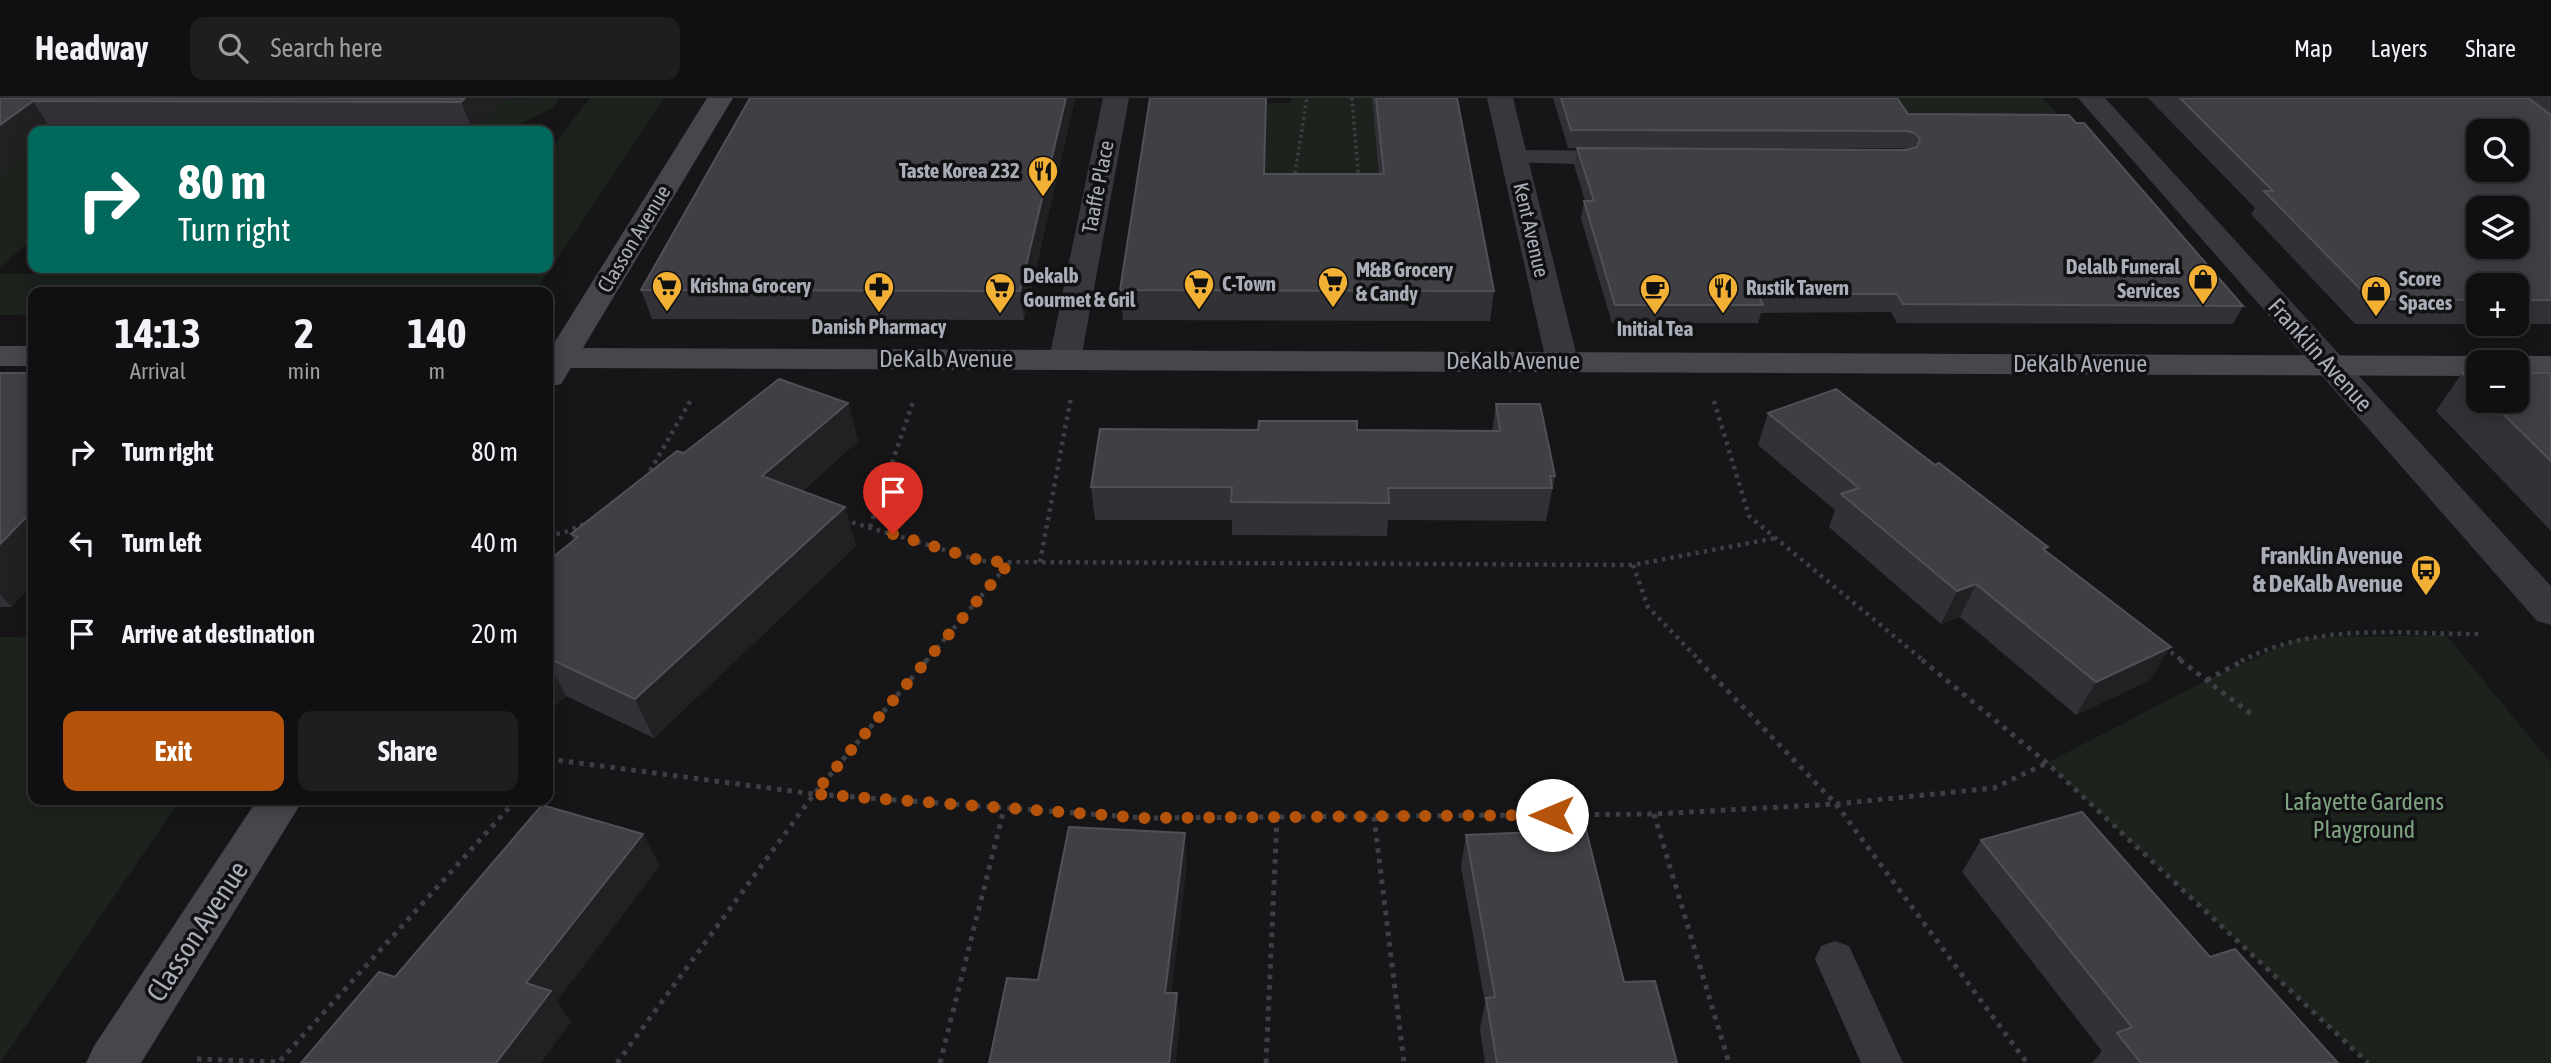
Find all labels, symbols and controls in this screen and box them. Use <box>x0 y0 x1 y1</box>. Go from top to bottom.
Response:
search box <box>190 17 680 80</box>
text: Headway <box>35 29 148 67</box>
icon: search <box>214 29 252 67</box>
text: Search here <box>270 33 383 63</box>
text: Map <box>2294 35 2333 62</box>
text: Layers <box>2371 35 2427 62</box>
text: Share <box>2465 35 2516 62</box>
map controls <box>2466 119 2529 413</box>
button: search <box>2466 119 2529 182</box>
street label: Taaffe Place <box>1076 138 1118 235</box>
text: 80 m <box>178 153 266 209</box>
icon: right <box>63 154 154 245</box>
restaurant icon: Taste Korea 232 <box>1026 154 1060 198</box>
place label: Taste Korea 232 <box>899 158 1020 182</box>
street label: Kent Avenue <box>1509 180 1555 280</box>
street label: Classon Avenue <box>592 181 675 296</box>
button: layers <box>2466 196 2529 259</box>
text: Turn right <box>178 211 291 248</box>
place label: Delalb Funeral Services <box>2066 254 2181 302</box>
place label: M&B Grocery & Candy <box>1356 257 1454 305</box>
shop icon: Delalb Funeral Services <box>2186 262 2220 306</box>
place label: Dekalb Gourmet & Gril <box>1023 263 1136 311</box>
supermarket icon: M&B Grocery & Candy <box>1316 265 1350 309</box>
place label: Score Spaces <box>2399 266 2453 314</box>
supermarket icon: C-Town <box>1182 267 1216 311</box>
supermarket icon: Krishna Grocery <box>650 269 684 313</box>
pharmacy icon: Danish Pharmacy <box>862 270 896 314</box>
supermarket icon: Dekalb Gourmet & Gril <box>983 271 1017 315</box>
place label: C-Town <box>1222 271 1276 295</box>
restaurant icon: Rustik Tavern <box>1706 271 1740 315</box>
cafe icon: Initial Tea <box>1638 272 1672 316</box>
place label: Krishna Grocery <box>690 273 811 297</box>
button: + <box>2466 273 2529 336</box>
shop icon: Score Spaces <box>2359 274 2393 318</box>
place label: Rustik Tavern <box>1746 275 1849 299</box>
street label: Franklin Avenue <box>2263 293 2378 417</box>
text: 14:13 <box>115 309 201 357</box>
text: 2 <box>294 309 314 357</box>
text: 140 <box>407 309 466 357</box>
place label: Danish Pharmacy <box>812 314 947 338</box>
place label: Initial Tea <box>1617 316 1694 340</box>
street label: DeKalb Avenue <box>879 345 1013 372</box>
street label: DeKalb Avenue <box>1446 347 1580 374</box>
street label: DeKalb Avenue <box>2013 350 2147 377</box>
button: − <box>2466 350 2529 413</box>
text: Arrival <box>130 358 186 384</box>
text: min <box>288 358 321 384</box>
text: m <box>429 358 445 384</box>
icon: right <box>63 433 101 471</box>
text: Turn right <box>122 437 213 467</box>
text: 80 m <box>471 437 518 467</box>
pin <box>863 462 923 534</box>
icon: arrive <box>874 473 912 511</box>
icon: left <box>63 524 101 562</box>
text: Turn left <box>122 528 202 558</box>
text: 40 m <box>471 528 518 558</box>
place label: Franklin Avenue & DeKalb Avenue <box>2253 542 2403 597</box>
bus stop icon: Franklin Avenue & DeKalb Avenue <box>2409 553 2443 597</box>
icon: arrive <box>63 615 101 653</box>
text: Arrive at destination <box>122 619 315 649</box>
text: 20 m <box>471 619 518 649</box>
button: Exit <box>63 711 284 791</box>
button: Share <box>298 711 518 791</box>
position arrow <box>1515 778 1589 852</box>
park label: Lafayette Gardens Playground <box>2284 788 2444 843</box>
street label: Classon Avenue <box>140 855 254 1007</box>

